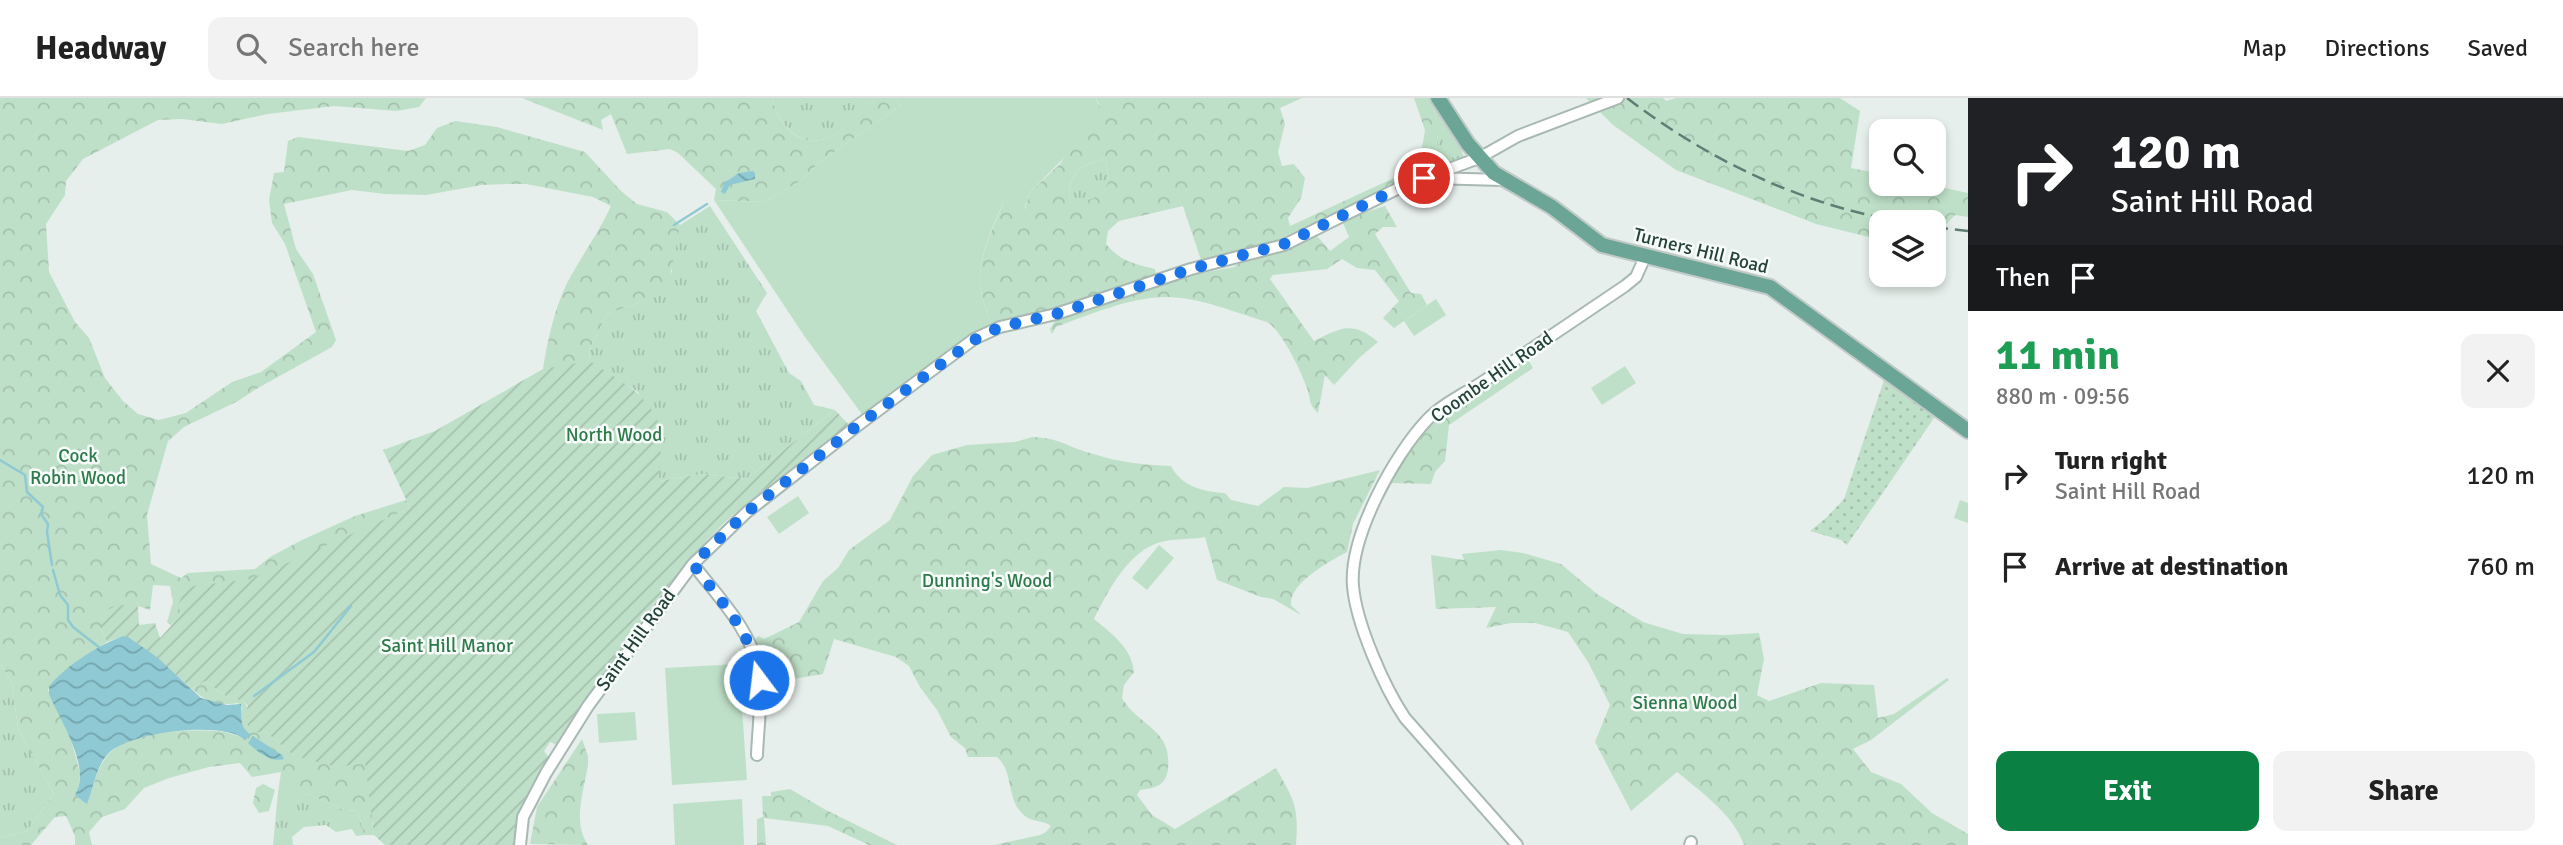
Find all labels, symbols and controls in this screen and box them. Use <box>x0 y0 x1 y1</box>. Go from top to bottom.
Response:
search box <box>208 17 698 80</box>
text: Headway <box>35 28 166 69</box>
icon: search <box>232 29 270 67</box>
text: Search here <box>288 32 419 64</box>
text: Map <box>2242 33 2287 63</box>
text: Directions <box>2325 33 2430 63</box>
text: Saved <box>2468 33 2528 63</box>
map controls <box>1869 119 1946 287</box>
button: search <box>1869 119 1946 196</box>
text: 120 m <box>2111 122 2241 182</box>
icon: right <box>1996 126 2087 217</box>
pin <box>1394 148 1454 208</box>
icon: arrive <box>1405 159 1443 197</box>
text: Saint Hill Road <box>2111 182 2314 221</box>
button: layers <box>1869 210 1946 287</box>
street label: Turners Hill Road <box>1631 223 1771 279</box>
icon: arrive <box>2064 259 2102 297</box>
text: Then <box>1996 262 2050 294</box>
street label: Coombe Hill Road <box>1426 326 1558 428</box>
text: 11 min <box>1996 330 2120 381</box>
button: close <box>2461 334 2535 408</box>
text: 880 m · 09:56 <box>1996 382 2130 411</box>
park label: North Wood <box>566 423 662 447</box>
park label: Cock Robin Wood <box>30 444 126 490</box>
text: Turn right <box>2055 445 2167 477</box>
icon: right <box>1996 457 2034 495</box>
text: 120 m <box>2466 460 2535 492</box>
text: Saint Hill Road <box>2055 477 2201 506</box>
icon: arrive <box>1996 548 2034 586</box>
text: Arrive at destination <box>2055 551 2288 583</box>
text: 760 m <box>2466 551 2535 583</box>
park label: Dunning's Wood <box>922 569 1052 593</box>
street label: Saint Hill Road <box>591 584 681 696</box>
park label: Saint Hill Manor <box>381 634 513 658</box>
position arrow <box>722 643 796 717</box>
park label: Sienna Wood <box>1633 691 1738 715</box>
button: Exit <box>1996 751 2259 831</box>
button: Share <box>2273 751 2535 831</box>

